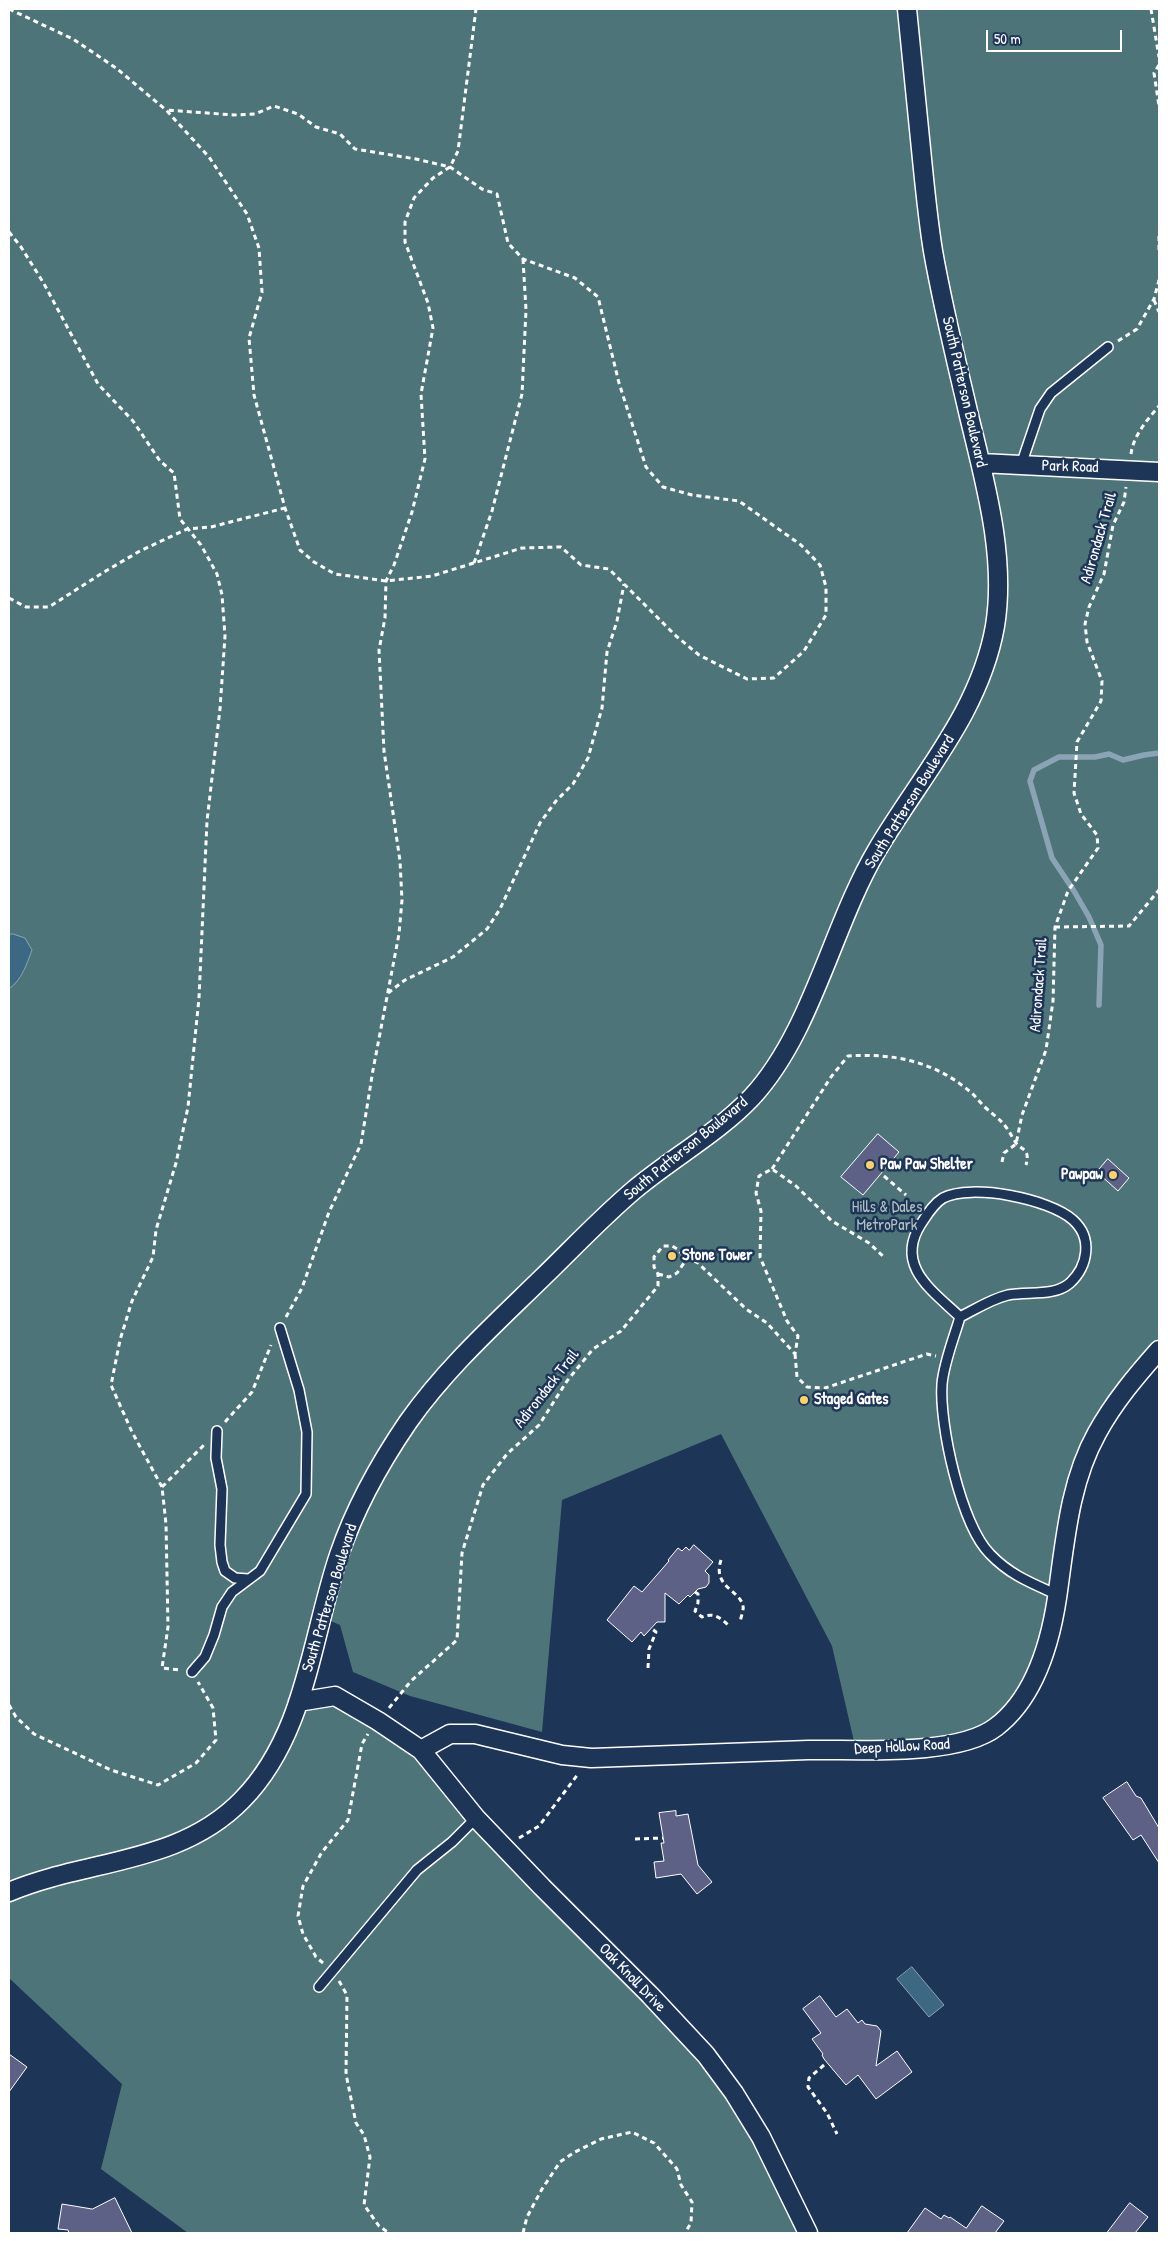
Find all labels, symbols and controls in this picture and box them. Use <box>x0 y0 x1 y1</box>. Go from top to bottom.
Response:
scale bar <box>988 20 1124 52</box>
text: 50 m <box>994 28 1021 49</box>
street label: South Patterson Boulevard <box>937 315 991 469</box>
street label: Park Road <box>1041 456 1099 478</box>
street label: Adirondack Trail <box>1077 490 1121 586</box>
street label: South Patterson Boulevard <box>861 732 959 872</box>
street label: Adirondack Trail <box>1026 937 1052 1033</box>
street label: South Patterson Boulevard <box>620 1093 752 1205</box>
place label: Paw Paw Shelter <box>880 1155 973 1175</box>
marker: Paw Paw Shelter <box>864 1159 876 1171</box>
place label: Pawpaw <box>1061 1165 1103 1185</box>
marker: Pawpaw <box>1107 1169 1119 1181</box>
park label: Hills & Dales MetroPark <box>852 1198 922 1236</box>
place label: Stone Tower <box>682 1246 752 1266</box>
marker: Stone Tower <box>666 1250 678 1262</box>
street label: Adirondack Trail <box>510 1346 584 1432</box>
place label: Staged Gates <box>814 1390 889 1410</box>
marker: Staged Gates <box>798 1394 810 1406</box>
street label: South Patterson Boulevard <box>298 1522 362 1674</box>
street label: Deep Hollow Road <box>854 1735 950 1759</box>
street label: Oak Knoll Drive <box>594 1940 670 2016</box>

